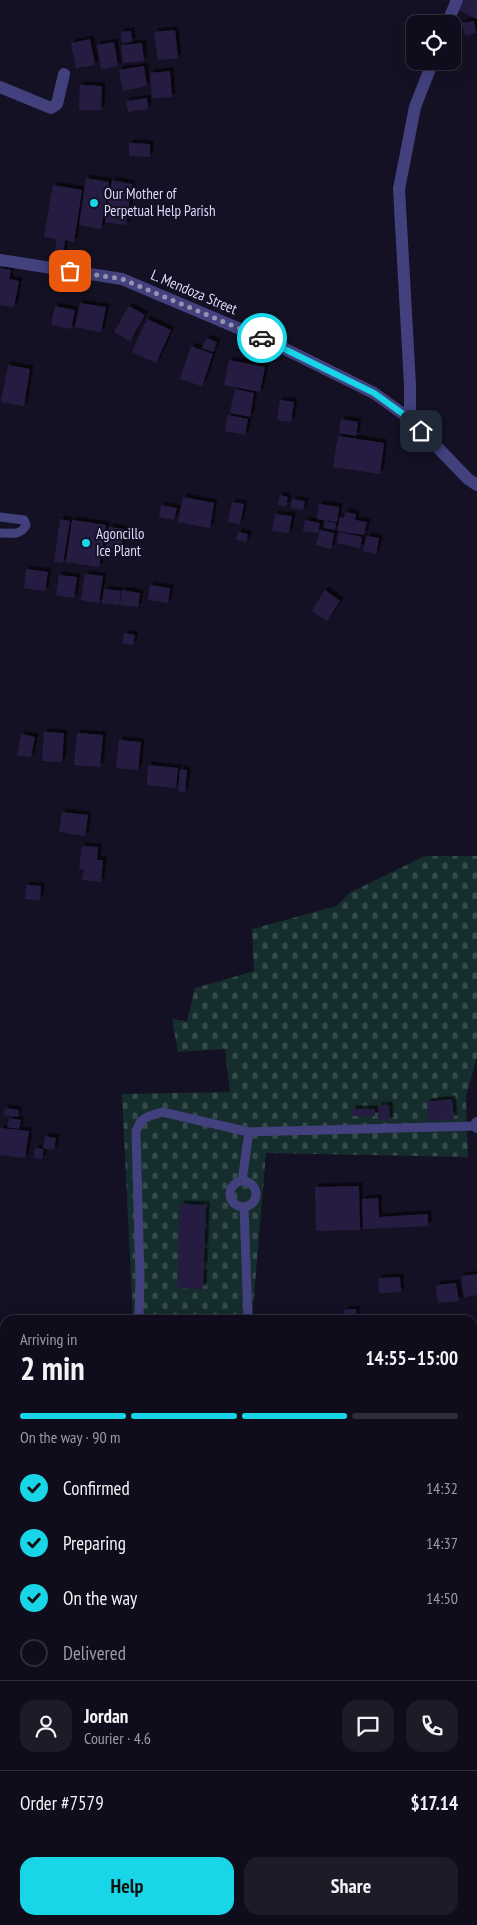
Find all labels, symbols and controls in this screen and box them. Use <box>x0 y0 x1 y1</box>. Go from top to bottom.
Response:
map controls <box>406 15 461 70</box>
button: locate <box>406 15 461 70</box>
place label: Our Mother of Perpetual Help Parish <box>104 184 216 220</box>
marker: Our Mother of Perpetual Help Parish <box>88 197 100 209</box>
pin <box>49 250 91 292</box>
icon: bag <box>56 257 84 285</box>
street label: L. Mendoza Street <box>148 265 240 318</box>
courier <box>237 313 287 363</box>
icon: car <box>248 324 276 352</box>
pin <box>400 410 442 452</box>
icon: home <box>407 417 435 445</box>
place label: Agoncillo Ice Plant <box>96 524 145 560</box>
marker: Agoncillo Ice Plant <box>80 537 92 549</box>
text: Arriving in <box>20 1329 77 1349</box>
text: 14:55–15:00 <box>365 1346 458 1370</box>
text: 2 min <box>20 1347 85 1389</box>
text: On the way · 90 m <box>20 1427 120 1447</box>
icon: check <box>20 1474 48 1502</box>
text: Confirmed <box>63 1476 130 1500</box>
text: 14:32 <box>426 1478 458 1498</box>
icon: check <box>20 1529 48 1557</box>
text: Preparing <box>63 1531 126 1555</box>
text: 14:37 <box>426 1533 458 1553</box>
icon: check <box>20 1584 48 1612</box>
text: On the way <box>63 1586 137 1610</box>
text: 14:50 <box>426 1588 458 1608</box>
text: Delivered <box>63 1641 126 1665</box>
button: person <box>20 1700 72 1752</box>
button: chat <box>342 1700 394 1752</box>
button: phone <box>406 1700 458 1752</box>
text: Jordan <box>84 1704 128 1728</box>
text: Courier · 4.6 <box>84 1728 151 1748</box>
text: Order #7579 <box>20 1791 104 1815</box>
text: $17.14 <box>410 1791 458 1815</box>
button: Help <box>20 1857 234 1915</box>
button: Share <box>244 1857 458 1915</box>

